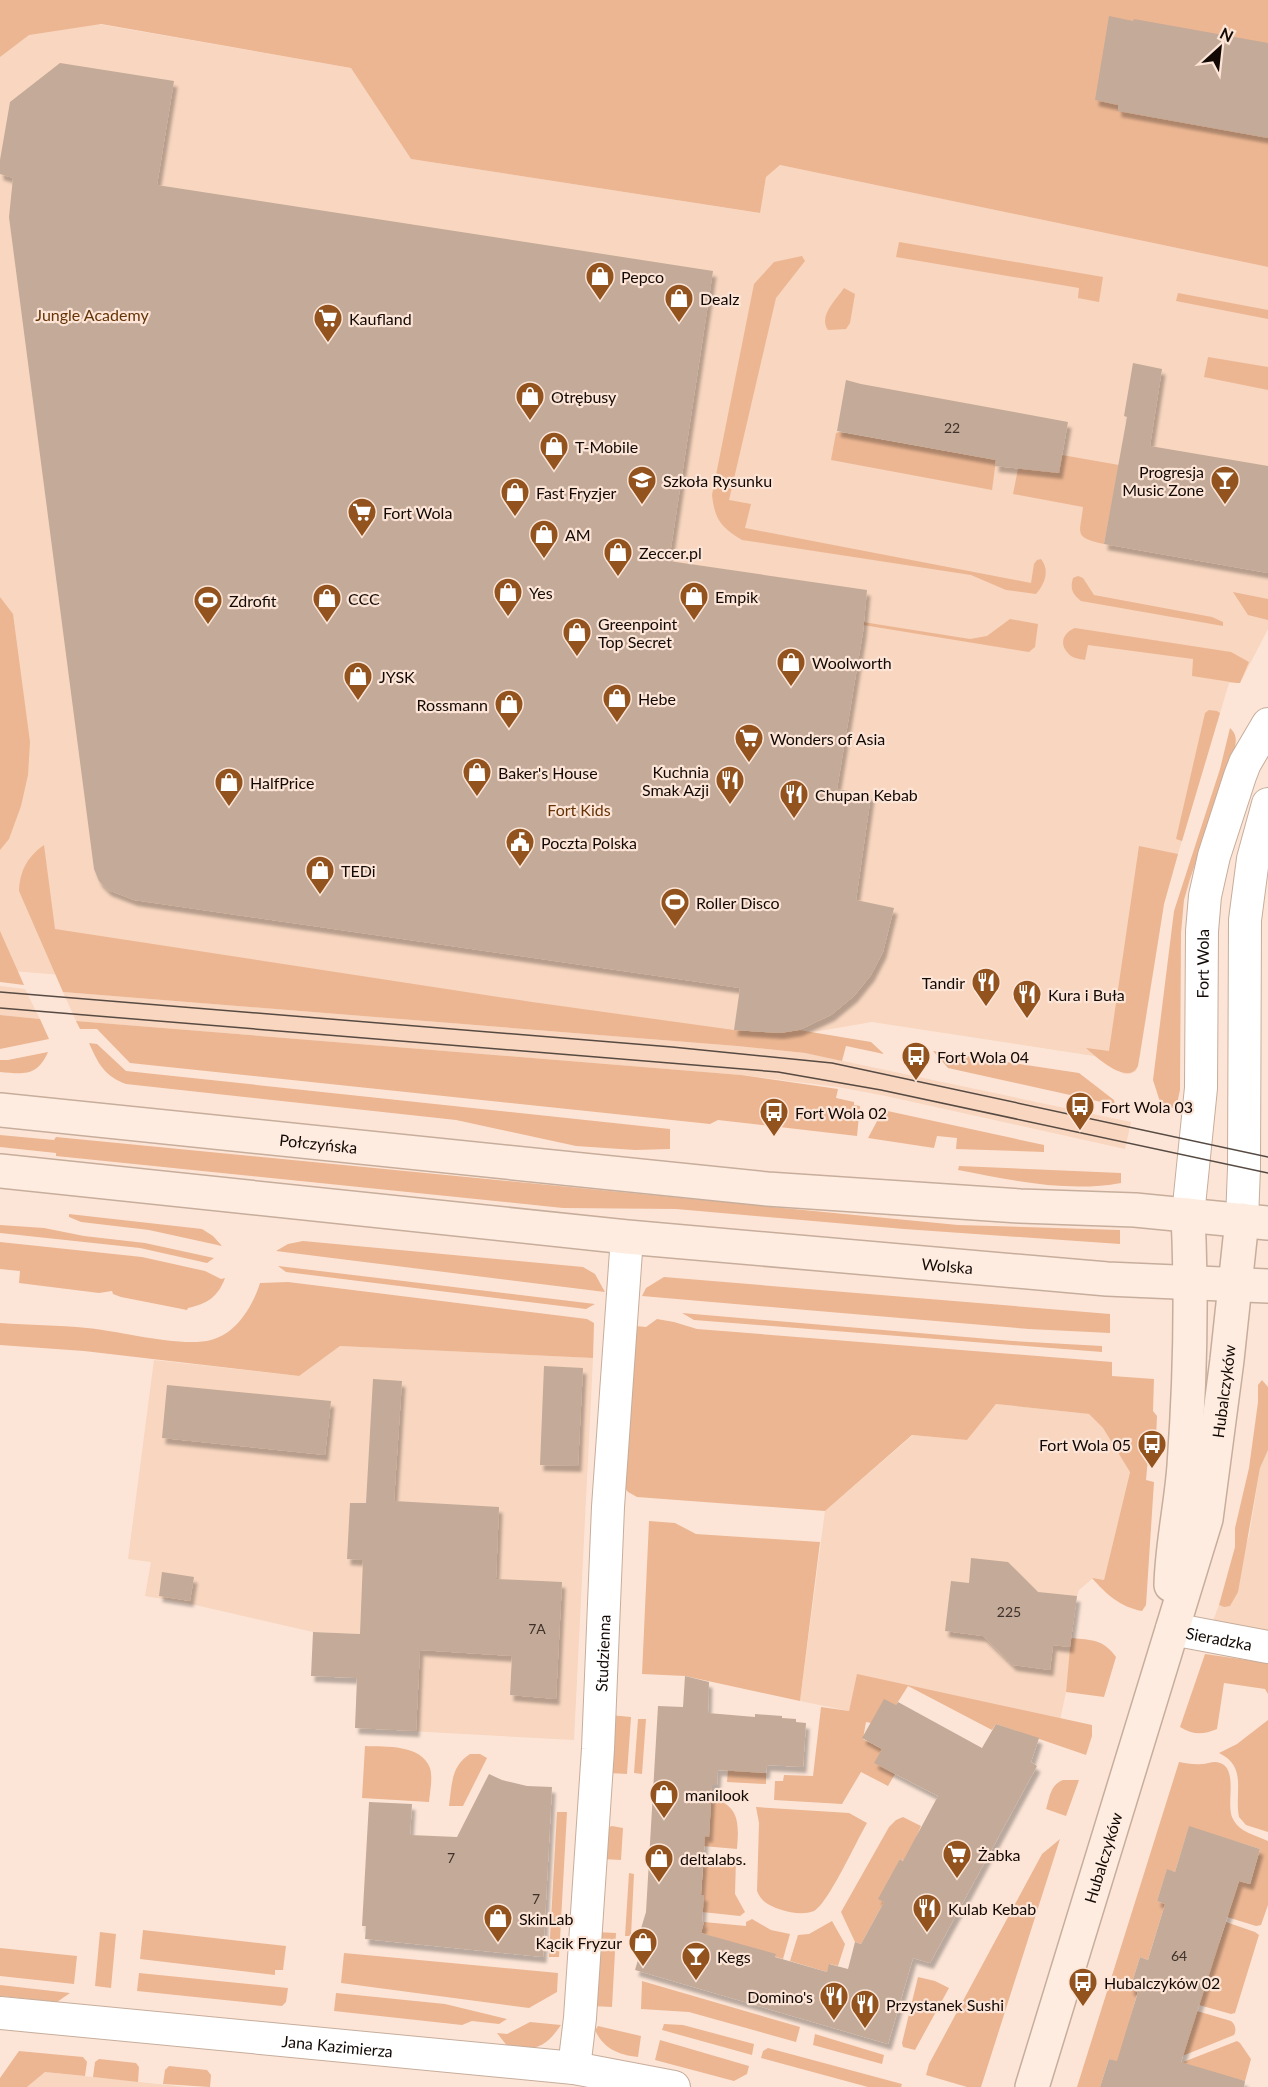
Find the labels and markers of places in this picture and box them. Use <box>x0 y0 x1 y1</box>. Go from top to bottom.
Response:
shop icon: Pepco <box>584 260 616 302</box>
place label: Pepco <box>621 267 664 286</box>
shop icon: Dealz <box>663 282 695 324</box>
place label: Dealz <box>700 289 739 308</box>
supermarket icon: Kaufland <box>312 302 344 344</box>
place label: Kaufland <box>349 309 412 328</box>
shop icon: Otrębusy <box>514 380 546 422</box>
place label: Otrębusy <box>551 387 617 406</box>
shop icon: T-Mobile <box>538 430 570 472</box>
place label: T-Mobile <box>575 437 638 456</box>
place label: Progresja Music Zone <box>1122 462 1204 499</box>
school or university icon: Szkoła Rysunku <box>626 464 658 506</box>
bar icon: Progresja Music Zone <box>1209 464 1241 506</box>
place label: Szkoła Rysunku <box>663 471 772 490</box>
shop icon: Fast Fryzjer <box>499 476 531 518</box>
place label: Fast Fryzjer <box>536 483 617 502</box>
supermarket icon: Fort Wola <box>346 496 378 538</box>
place label: Fort Wola <box>383 503 452 522</box>
shop icon: AM <box>528 518 560 560</box>
place label: AM <box>565 525 591 544</box>
shop icon: Zeccer.pl <box>602 536 634 578</box>
place label: Zeccer.pl <box>639 543 702 562</box>
shop icon: Yes <box>492 576 524 618</box>
shop icon: Empik <box>678 580 710 622</box>
shop icon: CCC <box>311 582 343 624</box>
place label: Yes <box>529 583 553 602</box>
sports icon: Zdrofit <box>192 584 224 626</box>
place label: Empik <box>715 587 759 606</box>
place label: CCC <box>348 589 380 608</box>
place label: Zdrofit <box>229 591 277 610</box>
place label: Greenpoint Top Secret <box>598 614 678 651</box>
shop icon: Greenpoint Top Secret <box>561 616 593 658</box>
shop icon: Woolworth <box>775 646 807 688</box>
place label: Woolworth <box>812 653 892 672</box>
shop icon: JYSK <box>342 660 374 702</box>
place label: JYSK <box>379 667 415 686</box>
shop icon: Hebe <box>601 682 633 724</box>
shop icon: Rossmann <box>493 688 525 730</box>
place label: Hebe <box>638 689 676 708</box>
place label: Rossmann <box>417 695 488 714</box>
supermarket icon: Wonders of Asia <box>733 722 765 764</box>
place label: Wonders of Asia <box>770 729 885 748</box>
shop icon: Baker's House <box>461 756 493 798</box>
place label: Kuchnia Smak Azji <box>642 762 709 799</box>
place label: Baker's House <box>498 763 598 782</box>
restaurant icon: Kuchnia Smak Azji <box>714 764 746 806</box>
shop icon: HalfPrice <box>213 766 245 808</box>
place label: HalfPrice <box>250 773 314 792</box>
restaurant icon: Chupan Kebab <box>778 778 810 820</box>
place label: Chupan Kebab <box>815 785 918 804</box>
public building icon: Poczta Polska <box>504 826 536 868</box>
place label: Poczta Polska <box>541 833 637 852</box>
shop icon: TEDi <box>304 854 336 896</box>
place label: TEDi <box>341 861 376 880</box>
sports icon: Roller Disco <box>659 886 691 928</box>
place label: Roller Disco <box>696 893 780 912</box>
restaurant icon: Tandir <box>970 966 1002 1008</box>
place label: Tandir <box>922 973 965 992</box>
restaurant icon: Kura i Buła <box>1011 978 1043 1020</box>
place label: Kura i Buła <box>1048 985 1125 1004</box>
bus stop icon: Fort Wola 04 <box>900 1040 932 1082</box>
place label: Fort Wola 04 <box>937 1047 1029 1066</box>
bus stop icon: Fort Wola 03 <box>1064 1090 1096 1132</box>
bus stop icon: Fort Wola 02 <box>758 1096 790 1138</box>
place label: Fort Wola 03 <box>1101 1097 1193 1116</box>
place label: Fort Wola 02 <box>795 1103 887 1122</box>
bus stop icon: Fort Wola 05 <box>1136 1428 1168 1470</box>
place label: Fort Wola 05 <box>1039 1435 1131 1454</box>
shop icon: manilook <box>648 1778 680 1820</box>
place label: manilook <box>685 1785 750 1804</box>
supermarket icon: Żabka <box>941 1838 973 1880</box>
shop icon: deltalabs. <box>643 1842 675 1884</box>
place label: Żabka <box>978 1845 1021 1864</box>
place label: deltalabs. <box>680 1849 746 1868</box>
restaurant icon: Kulab Kebab <box>911 1892 943 1934</box>
place label: Kulab Kebab <box>948 1899 1036 1918</box>
shop icon: SkinLab <box>482 1902 514 1944</box>
place label: SkinLab <box>519 1909 573 1928</box>
shop icon: Kącik Fryzur <box>627 1926 659 1968</box>
place label: Kącik Fryzur <box>535 1933 622 1952</box>
bar icon: Kegs <box>680 1940 712 1982</box>
place label: Kegs <box>717 1947 751 1966</box>
bus stop icon: Hubalczyków 02 <box>1067 1966 1099 2008</box>
place label: Hubalczyków 02 <box>1104 1973 1220 1992</box>
restaurant icon: Domino's <box>818 1980 850 2022</box>
place label: Domino's <box>747 1987 813 2006</box>
restaurant icon: Przystanek Sushi <box>849 1988 881 2030</box>
place label: Przystanek Sushi <box>886 1995 1004 2014</box>

